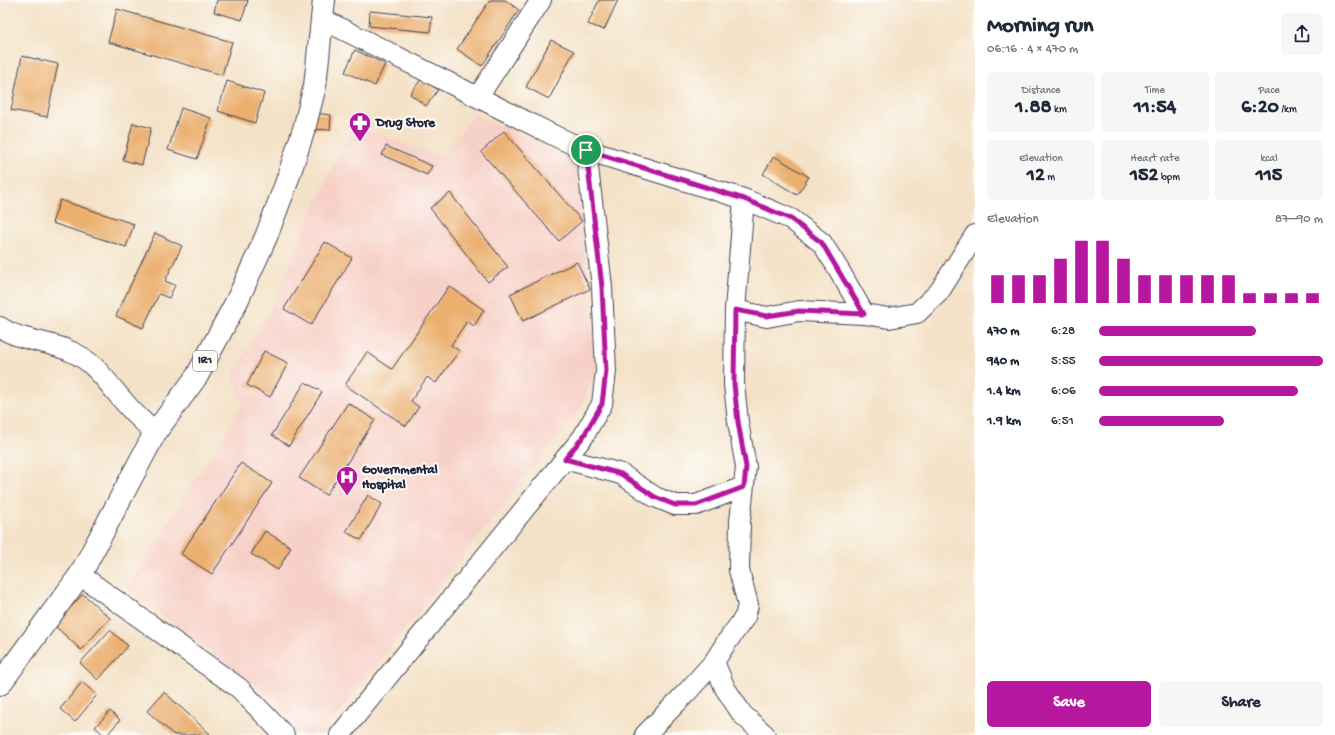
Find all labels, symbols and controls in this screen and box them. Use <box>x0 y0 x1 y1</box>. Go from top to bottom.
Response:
button: share <box>1281 13 1323 55</box>
text: Morning run <box>987 14 1093 40</box>
text: 06:16 · 4 × 470 m <box>987 42 1078 57</box>
text: Distance <box>1022 85 1060 97</box>
text: Time <box>1145 85 1165 97</box>
text: Pace <box>1258 85 1280 97</box>
text: 1.88 <box>1015 97 1051 120</box>
text: 11:54 <box>1134 97 1176 120</box>
text: 6:20 <box>1241 97 1279 120</box>
text: km <box>1051 104 1067 116</box>
text: /km <box>1279 104 1297 116</box>
pharmacy icon: Drug Store <box>347 110 373 143</box>
place label: Drug Store <box>375 116 436 131</box>
pin <box>569 133 603 167</box>
icon: arrive <box>575 139 597 161</box>
text: Elevation <box>1019 153 1063 165</box>
text: Heart rate <box>1130 153 1180 165</box>
text: kcal <box>1260 153 1278 165</box>
text: 12 <box>1027 165 1045 188</box>
text: 152 <box>1130 165 1158 188</box>
text: 115 <box>1256 165 1282 188</box>
text: m <box>1045 172 1055 184</box>
text: bpm <box>1158 172 1180 184</box>
text: Elevation <box>987 212 1039 227</box>
text: 87–90 m <box>1275 212 1323 227</box>
text: 470 m <box>987 324 1020 339</box>
text: 6:28 <box>1051 324 1075 339</box>
road number: IR1 <box>193 351 217 371</box>
text: 940 m <box>987 354 1019 369</box>
text: 5:55 <box>1051 354 1076 369</box>
text: 1.4 km <box>987 384 1021 399</box>
text: 6:06 <box>1051 384 1076 399</box>
text: 1.9 km <box>987 414 1021 429</box>
text: 6:51 <box>1051 414 1074 429</box>
place label: Governmental Hospital <box>362 463 438 494</box>
hospital icon: Governmental Hospital <box>334 464 360 497</box>
button: Save <box>987 681 1151 727</box>
button: Share <box>1159 681 1323 727</box>

